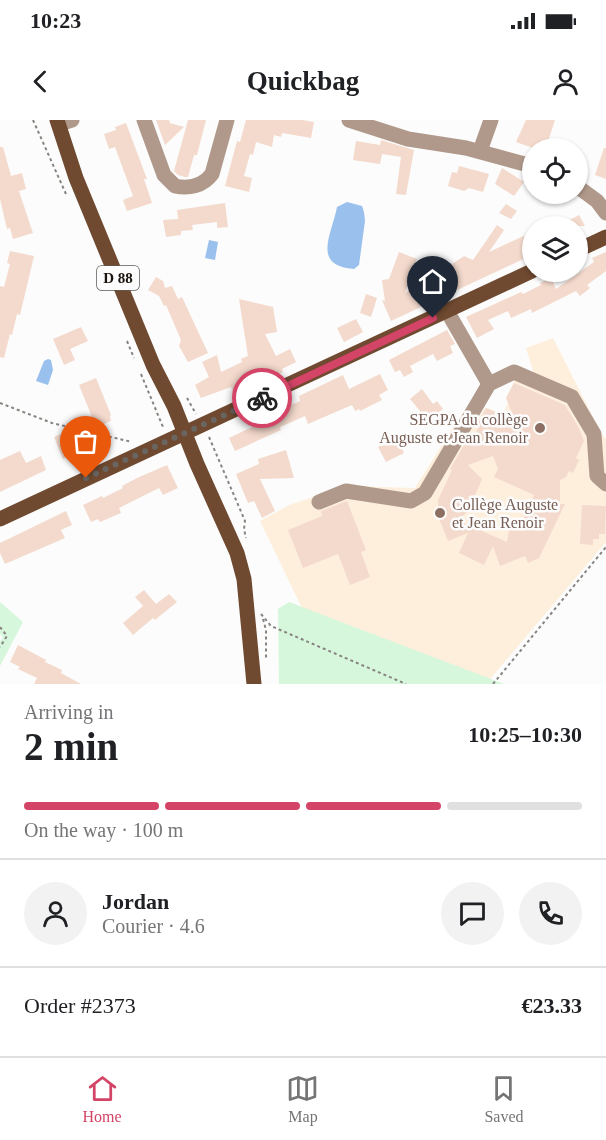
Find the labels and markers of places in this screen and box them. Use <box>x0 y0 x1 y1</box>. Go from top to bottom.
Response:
pin <box>407 256 458 318</box>
place label: SEGPA du collège Auguste et Jean Renoir <box>379 411 529 447</box>
pin <box>60 416 111 478</box>
marker: SEGPA du collège Auguste et Jean Renoir <box>533 421 547 435</box>
place label: Collège Auguste et Jean Renoir <box>452 496 558 531</box>
marker: Collège Auguste et Jean Renoir <box>433 506 447 520</box>

